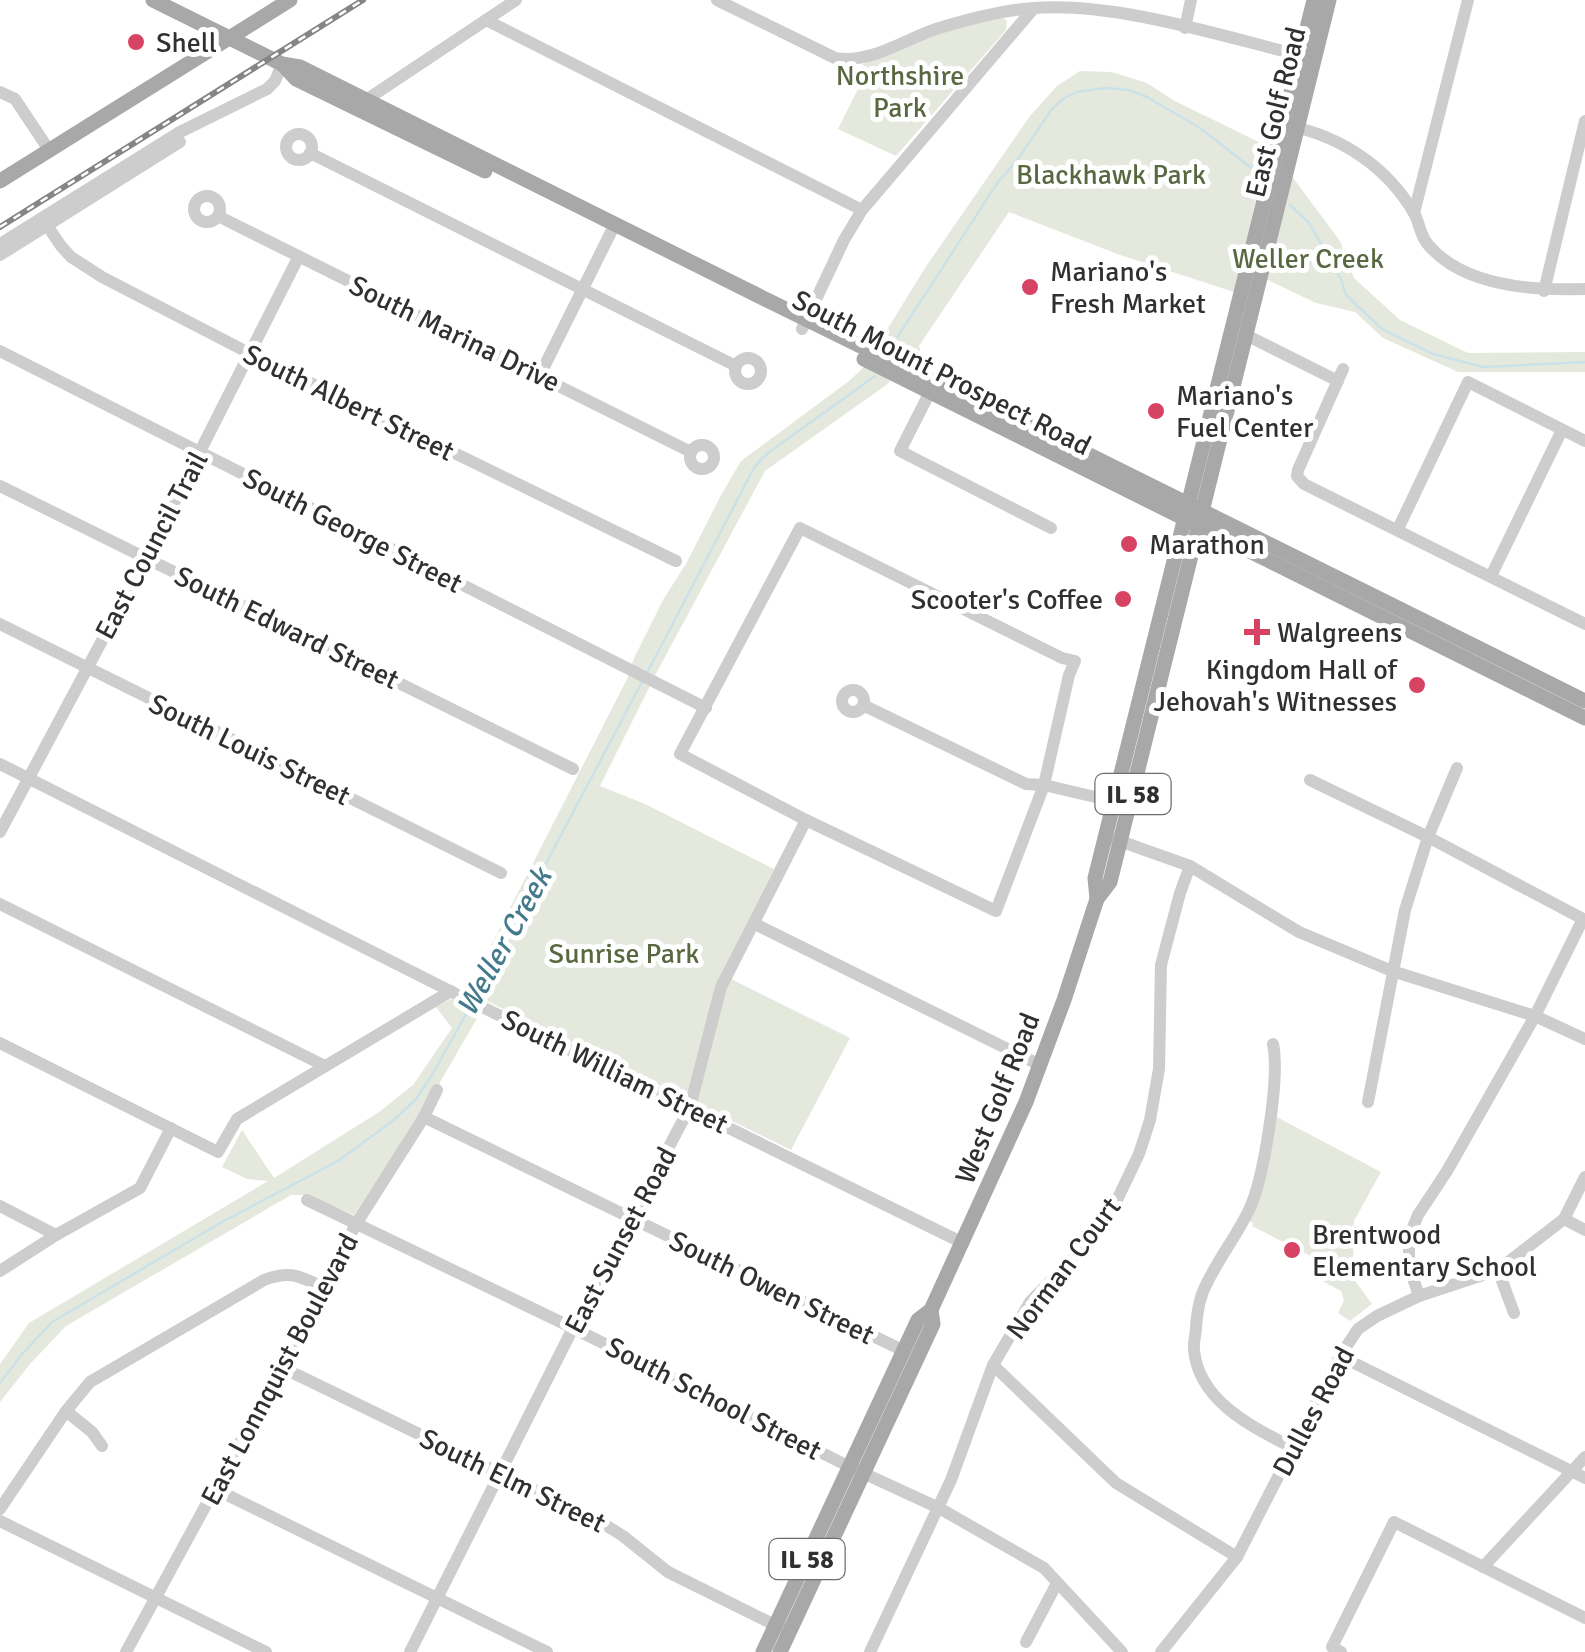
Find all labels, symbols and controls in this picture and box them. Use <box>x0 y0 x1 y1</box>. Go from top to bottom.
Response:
street label: East Golf Road <box>1238 24 1314 201</box>
place label: Shell <box>156 26 217 60</box>
marker: Shell <box>125 31 147 53</box>
park label: Northshire Park <box>836 59 964 125</box>
park label: Blackhawk Park <box>1016 158 1206 192</box>
park label: Weller Creek <box>1232 242 1384 276</box>
place label: Mariano's Fresh Market <box>1050 255 1206 321</box>
street label: South Marina Drive <box>344 268 565 400</box>
marker: Mariano's Fresh Market <box>1019 276 1041 298</box>
street label: South Mount Prospect Road <box>787 283 1096 463</box>
street label: South Albert Street <box>238 337 460 469</box>
place label: Mariano's Fuel Center <box>1176 379 1314 445</box>
marker: Mariano's Fuel Center <box>1145 400 1167 422</box>
street label: East Council Trail <box>88 446 216 645</box>
street label: South George Street <box>237 461 468 601</box>
place label: Marathon <box>1149 528 1265 562</box>
marker: Marathon <box>1118 533 1140 555</box>
street label: South Edward Street <box>169 559 404 697</box>
place label: Scooter's Coffee <box>911 583 1103 617</box>
marker: Scooter's Coffee <box>1112 588 1134 610</box>
place label: Walgreens <box>1277 616 1402 650</box>
marker: Walgreens <box>1246 621 1268 643</box>
place label: Kingdom Hall of Jehovah's Witnesses <box>1153 653 1399 719</box>
marker: Kingdom Hall of Jehovah's Witnesses <box>1406 674 1428 696</box>
street label: South Louis Street <box>144 687 356 813</box>
road number: IL 58 <box>1096 774 1170 814</box>
water label: Weller Creek <box>449 860 561 1022</box>
park label: Sunrise Park <box>549 937 699 971</box>
street label: South William Street <box>496 1002 733 1141</box>
street label: West Golf Road <box>948 1008 1048 1189</box>
street label: East Sunset Road <box>557 1141 684 1340</box>
street label: Norman Court <box>999 1191 1128 1346</box>
place label: Brentwood Elementary School <box>1312 1218 1537 1284</box>
street label: South Owen Street <box>664 1224 880 1352</box>
street label: East Lonnquist Boulevard <box>194 1228 366 1511</box>
marker: Brentwood Elementary School <box>1281 1239 1303 1261</box>
street label: South School Street <box>600 1330 827 1468</box>
street label: Dulles Road <box>1266 1341 1362 1482</box>
street label: South Elm Street <box>414 1421 611 1541</box>
road number: IL 58 <box>770 1539 844 1579</box>

